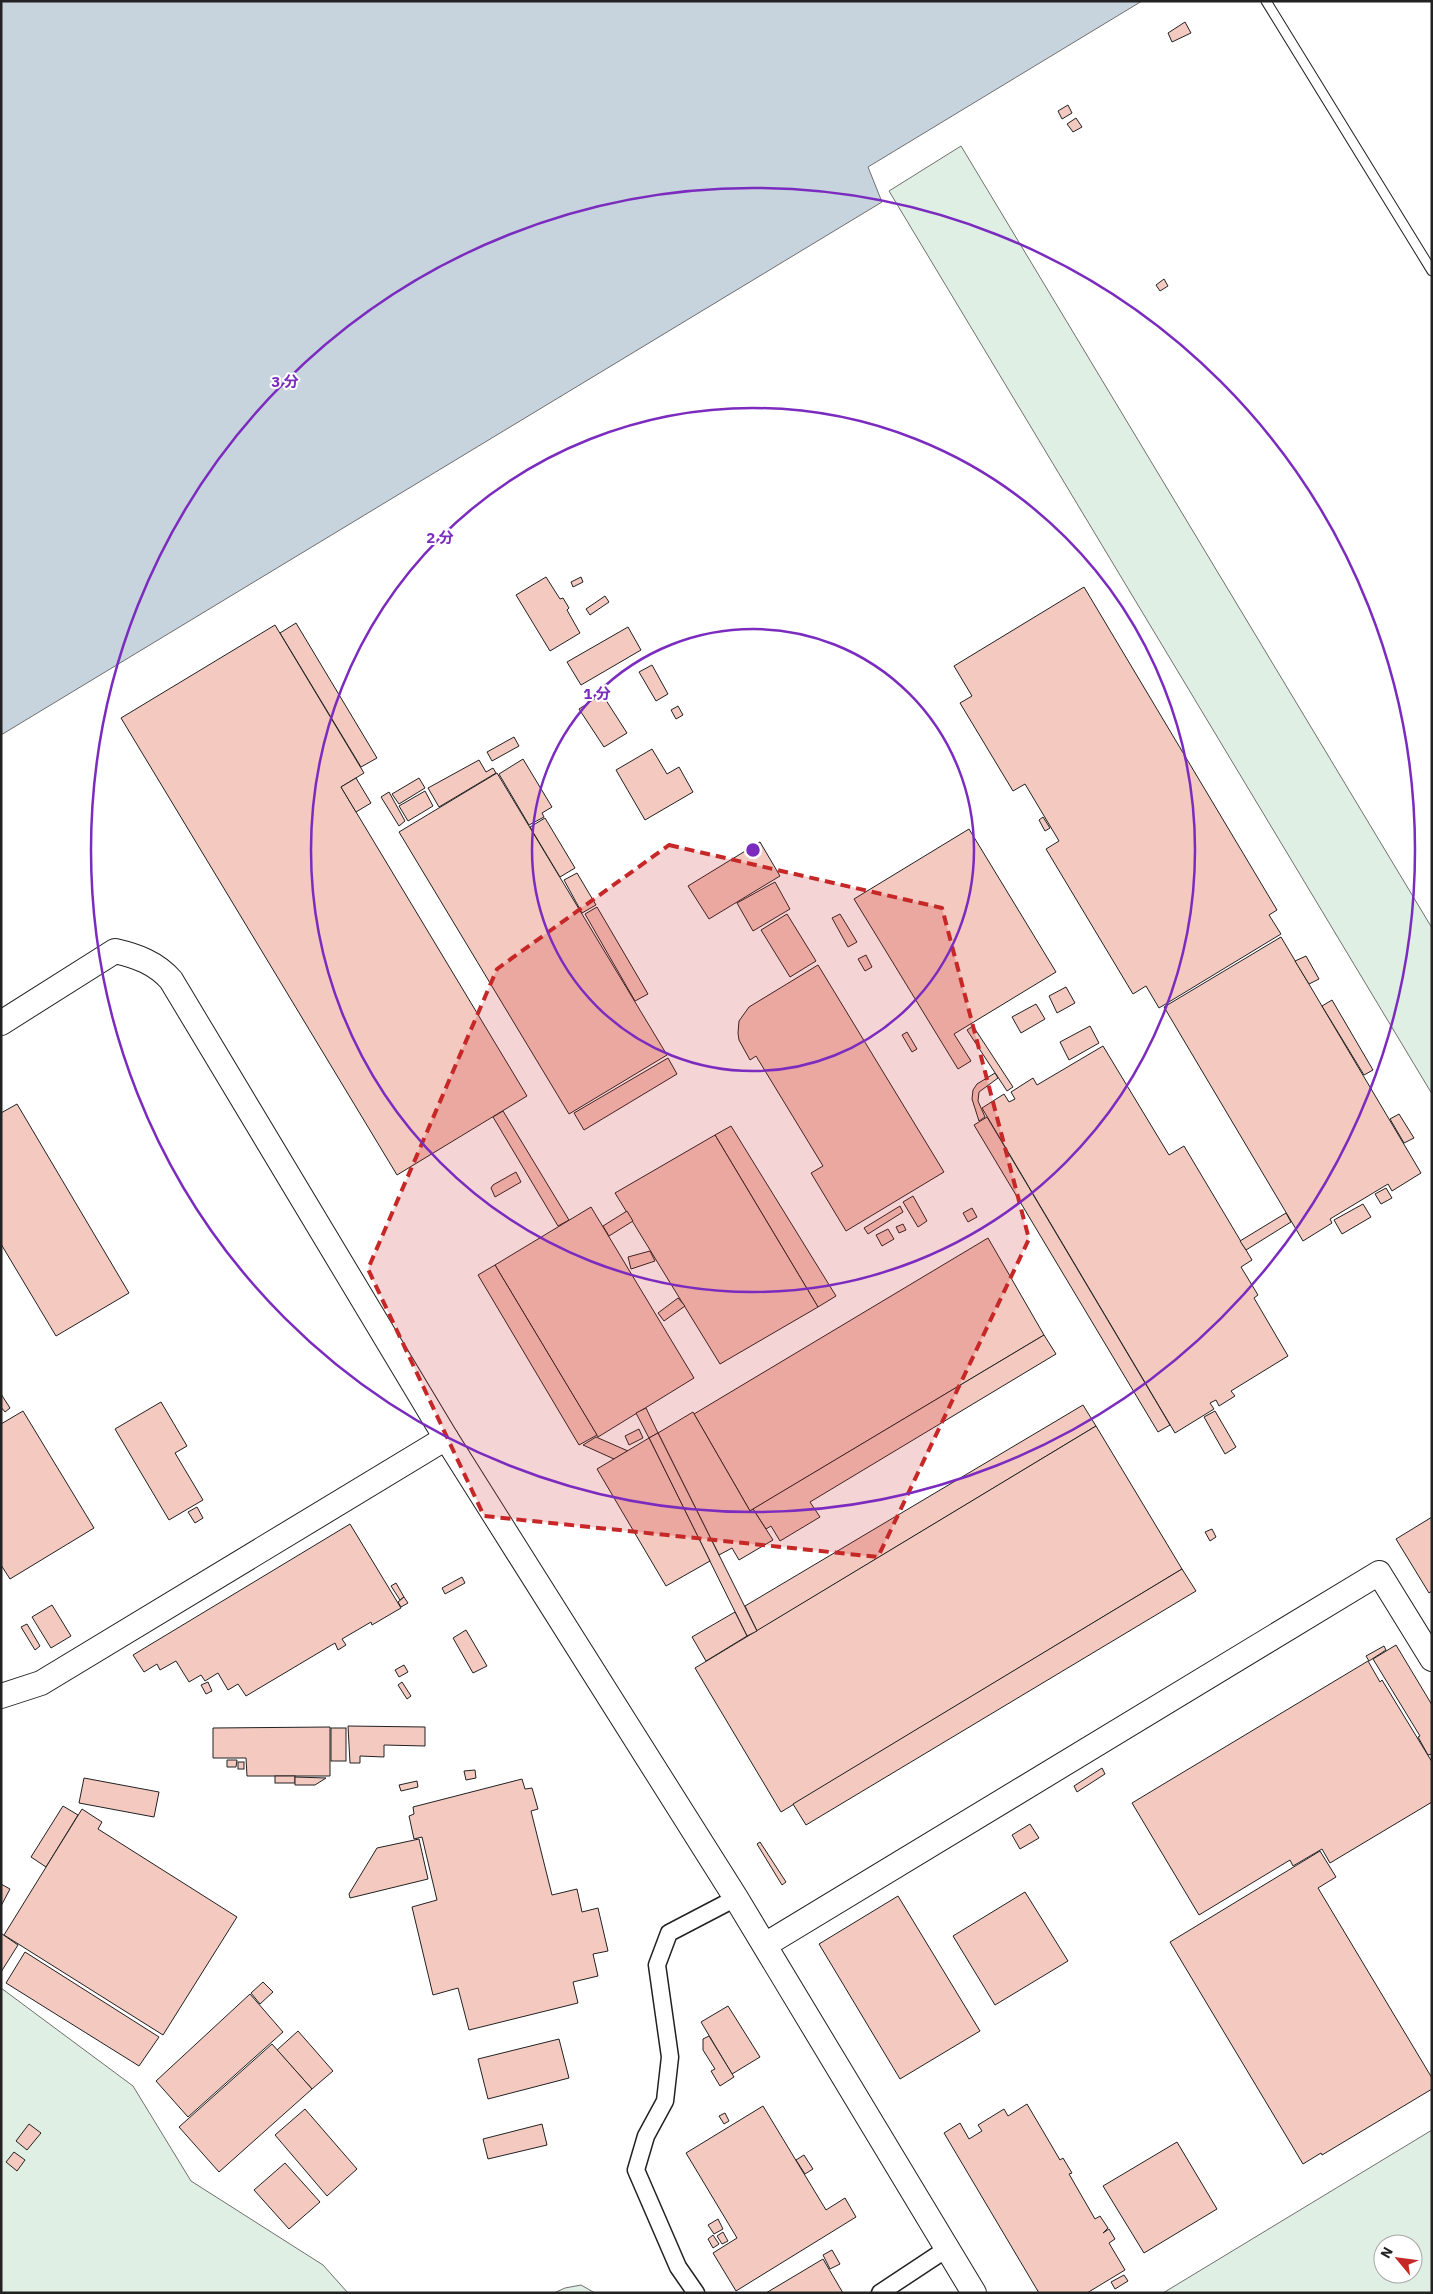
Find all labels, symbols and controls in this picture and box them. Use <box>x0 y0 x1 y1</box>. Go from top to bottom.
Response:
text: 3 分 <box>271 372 299 391</box>
text: 2 分 <box>426 528 454 547</box>
text: 1 分 <box>583 684 611 703</box>
centre of rings <box>744 841 762 859</box>
north arrow <box>1373 2234 1423 2284</box>
text: N <box>1376 2244 1397 2261</box>

